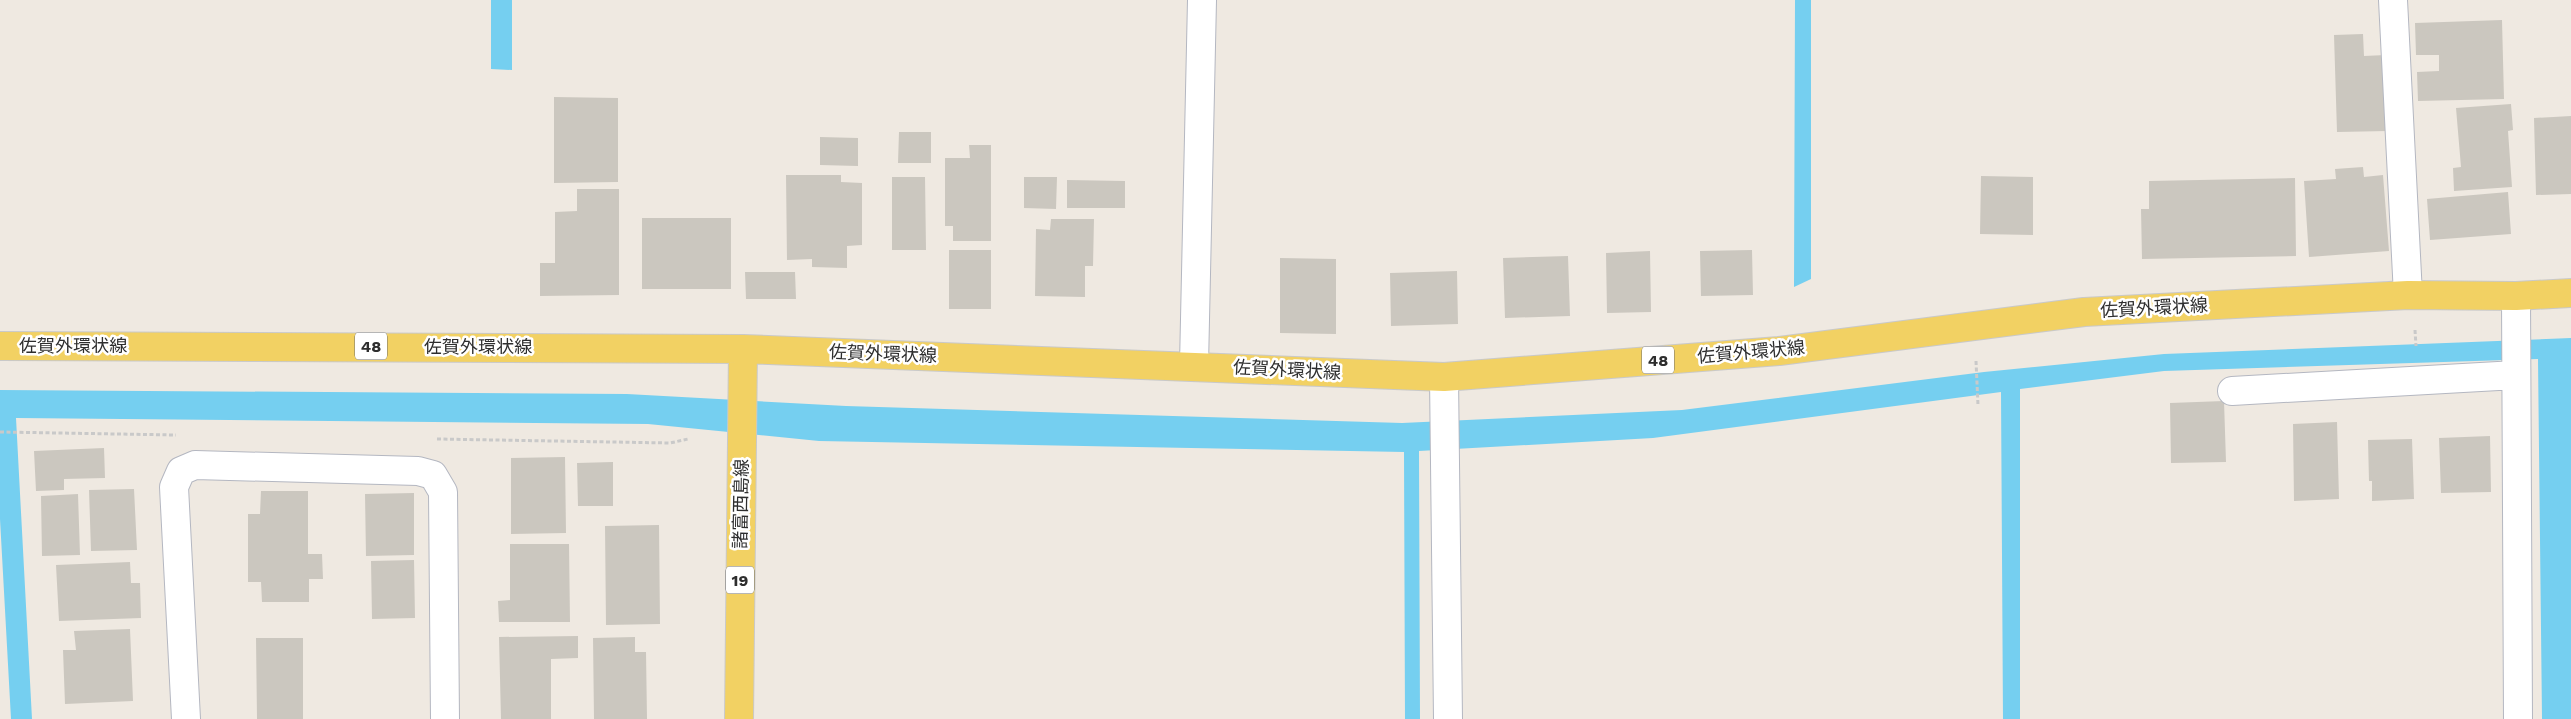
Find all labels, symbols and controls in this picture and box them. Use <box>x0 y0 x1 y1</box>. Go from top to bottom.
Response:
street label: 佐賀外環状線 <box>2099 294 2208 321</box>
road number: 48 <box>355 332 387 360</box>
street label: 佐賀外環状線 <box>19 335 127 356</box>
street label: 佐賀外環状線 <box>424 336 532 357</box>
street label: 佐賀外環状線 <box>1696 336 1806 367</box>
street label: 佐賀外環状線 <box>829 341 937 366</box>
road number: 48 <box>1642 346 1674 374</box>
street label: 佐賀外環状線 <box>1233 356 1342 383</box>
street label: 諸富西島線 <box>729 459 752 549</box>
road number: 19 <box>726 566 754 594</box>

